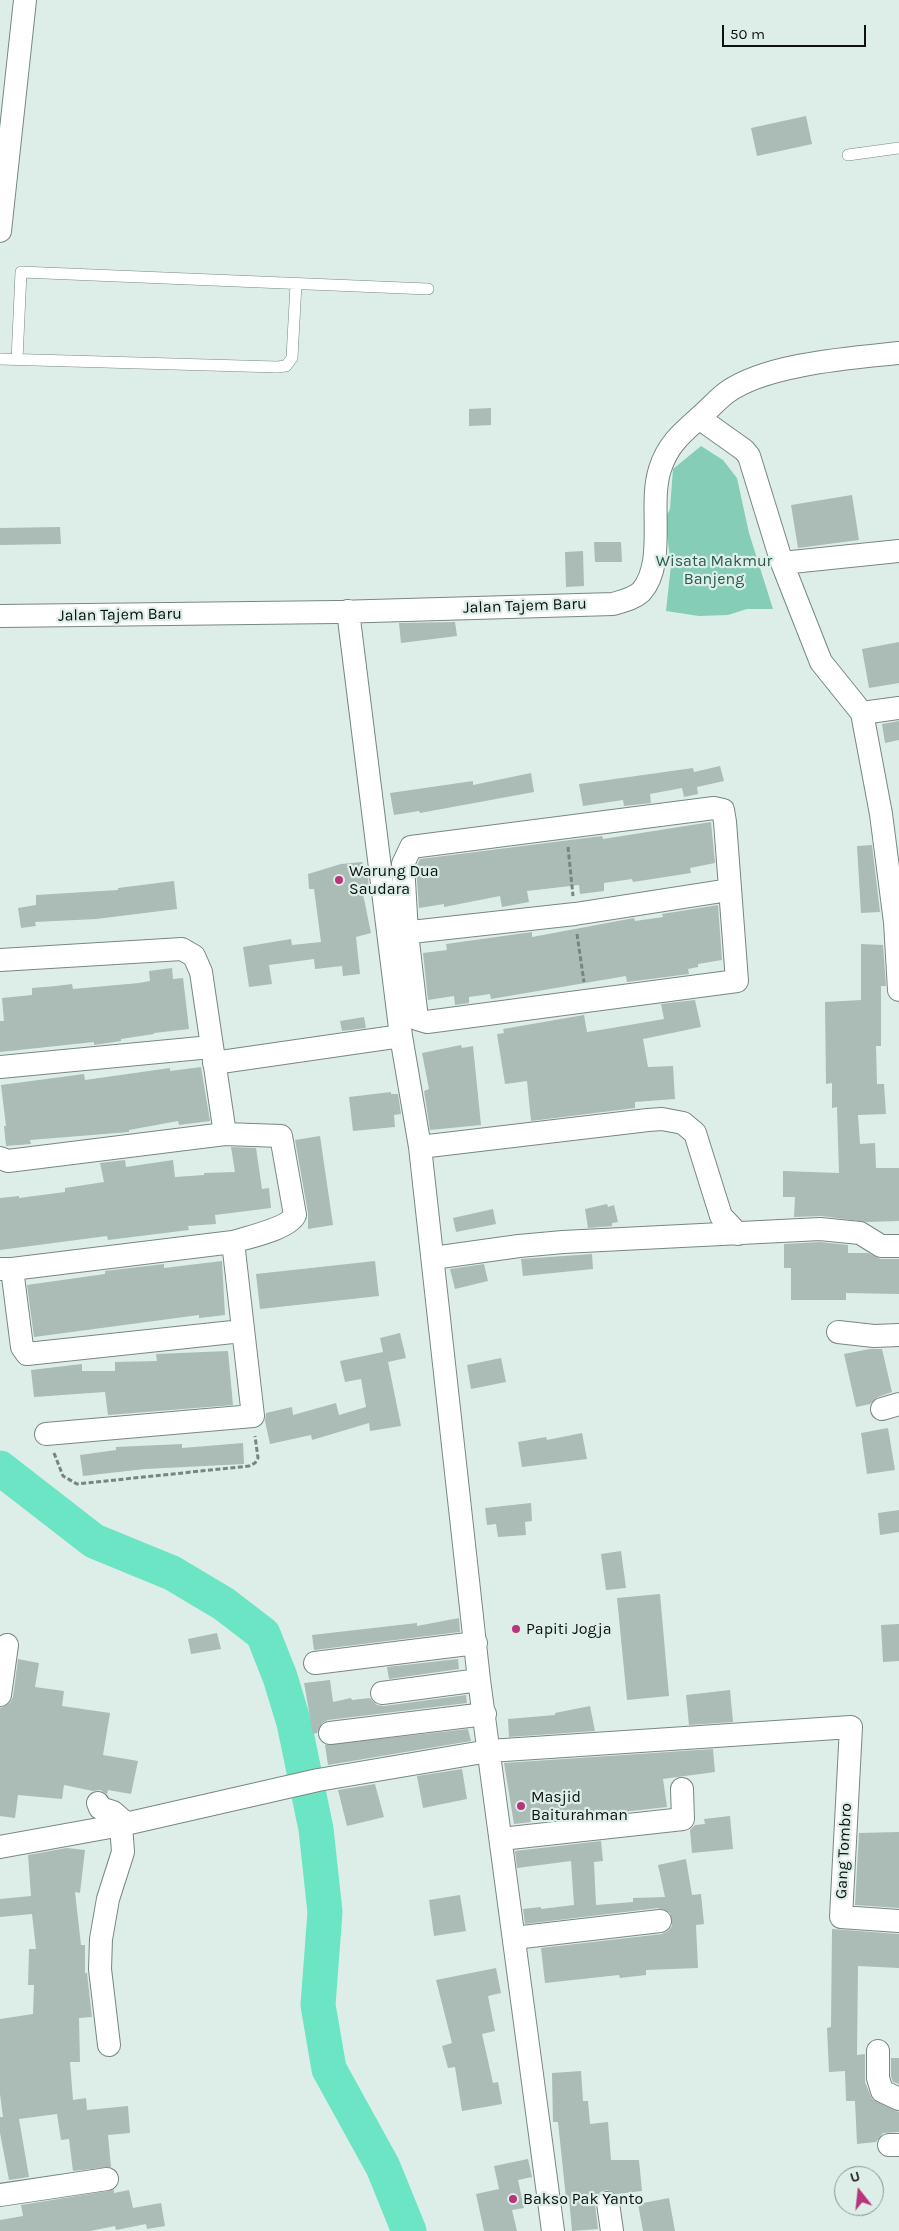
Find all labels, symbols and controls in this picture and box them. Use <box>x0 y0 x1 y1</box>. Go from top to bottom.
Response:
scale bar <box>724 15 868 47</box>
text: 50 m <box>730 25 765 43</box>
park label: Wisata Makmur Banjeng <box>656 551 772 589</box>
street label: Jalan Tajem Baru <box>463 594 587 618</box>
street label: Jalan Tajem Baru <box>58 604 182 626</box>
place label: Warung Dua Saudara <box>349 861 439 899</box>
marker: Warung Dua Saudara <box>333 874 345 886</box>
place label: Papiti Jogja <box>526 1619 612 1639</box>
marker: Papiti Jogja <box>510 1623 522 1635</box>
place label: Masjid Baiturahman <box>531 1787 628 1825</box>
marker: Masjid Baiturahman <box>515 1800 527 1812</box>
street label: Gang Tombro <box>832 1803 856 1899</box>
north arrow <box>834 2166 884 2216</box>
text: U <box>848 2168 862 2187</box>
place label: Bakso Pak Yanto <box>523 2189 643 2209</box>
marker: Bakso Pak Yanto <box>507 2193 519 2205</box>

